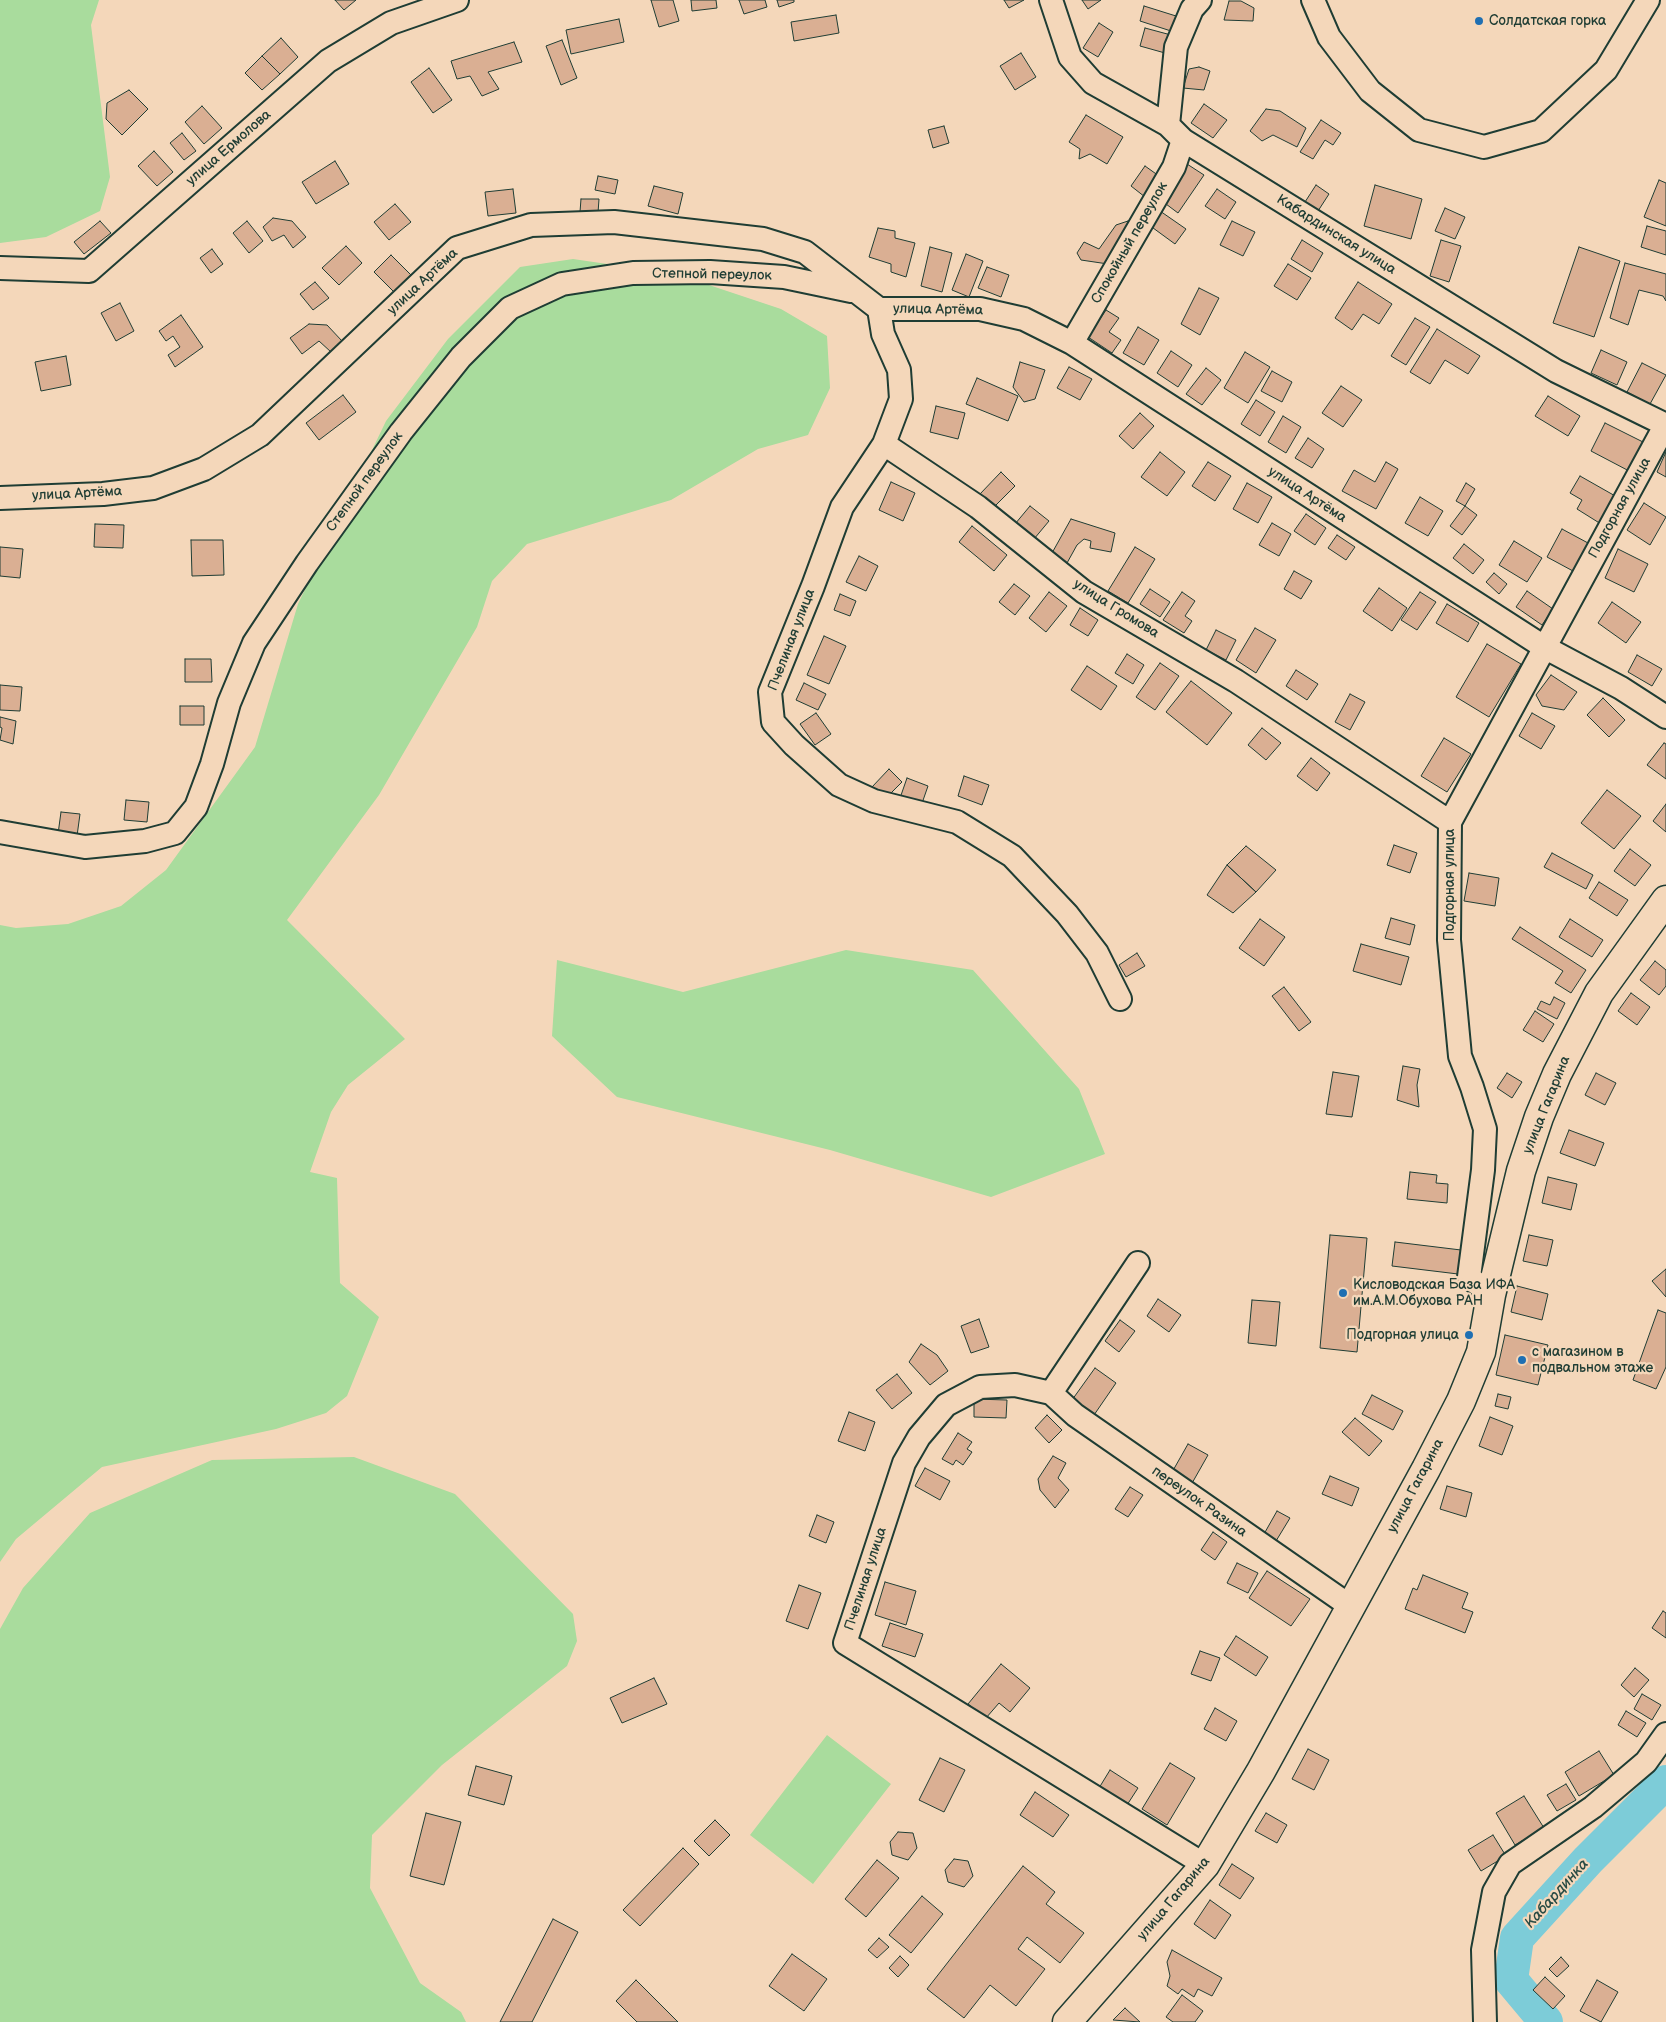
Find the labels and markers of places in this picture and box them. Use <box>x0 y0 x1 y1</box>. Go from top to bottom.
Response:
place label: Солдатская горка <box>1489 13 1606 29</box>
marker: Солдатская горка <box>1473 15 1485 27</box>
place label: Кисловодская База ИФА им.А.М.Обухова РАН <box>1353 1277 1515 1310</box>
marker: Кисловодская База ИФА им.А.М.Обухова РАН <box>1337 1287 1349 1299</box>
place label: Подгорная улица <box>1346 1327 1459 1343</box>
marker: Подгорная улица <box>1463 1329 1475 1341</box>
place label: с магазином в подвальном этаже <box>1532 1344 1653 1376</box>
marker: с магазином в подвальном этаже <box>1516 1354 1528 1366</box>

